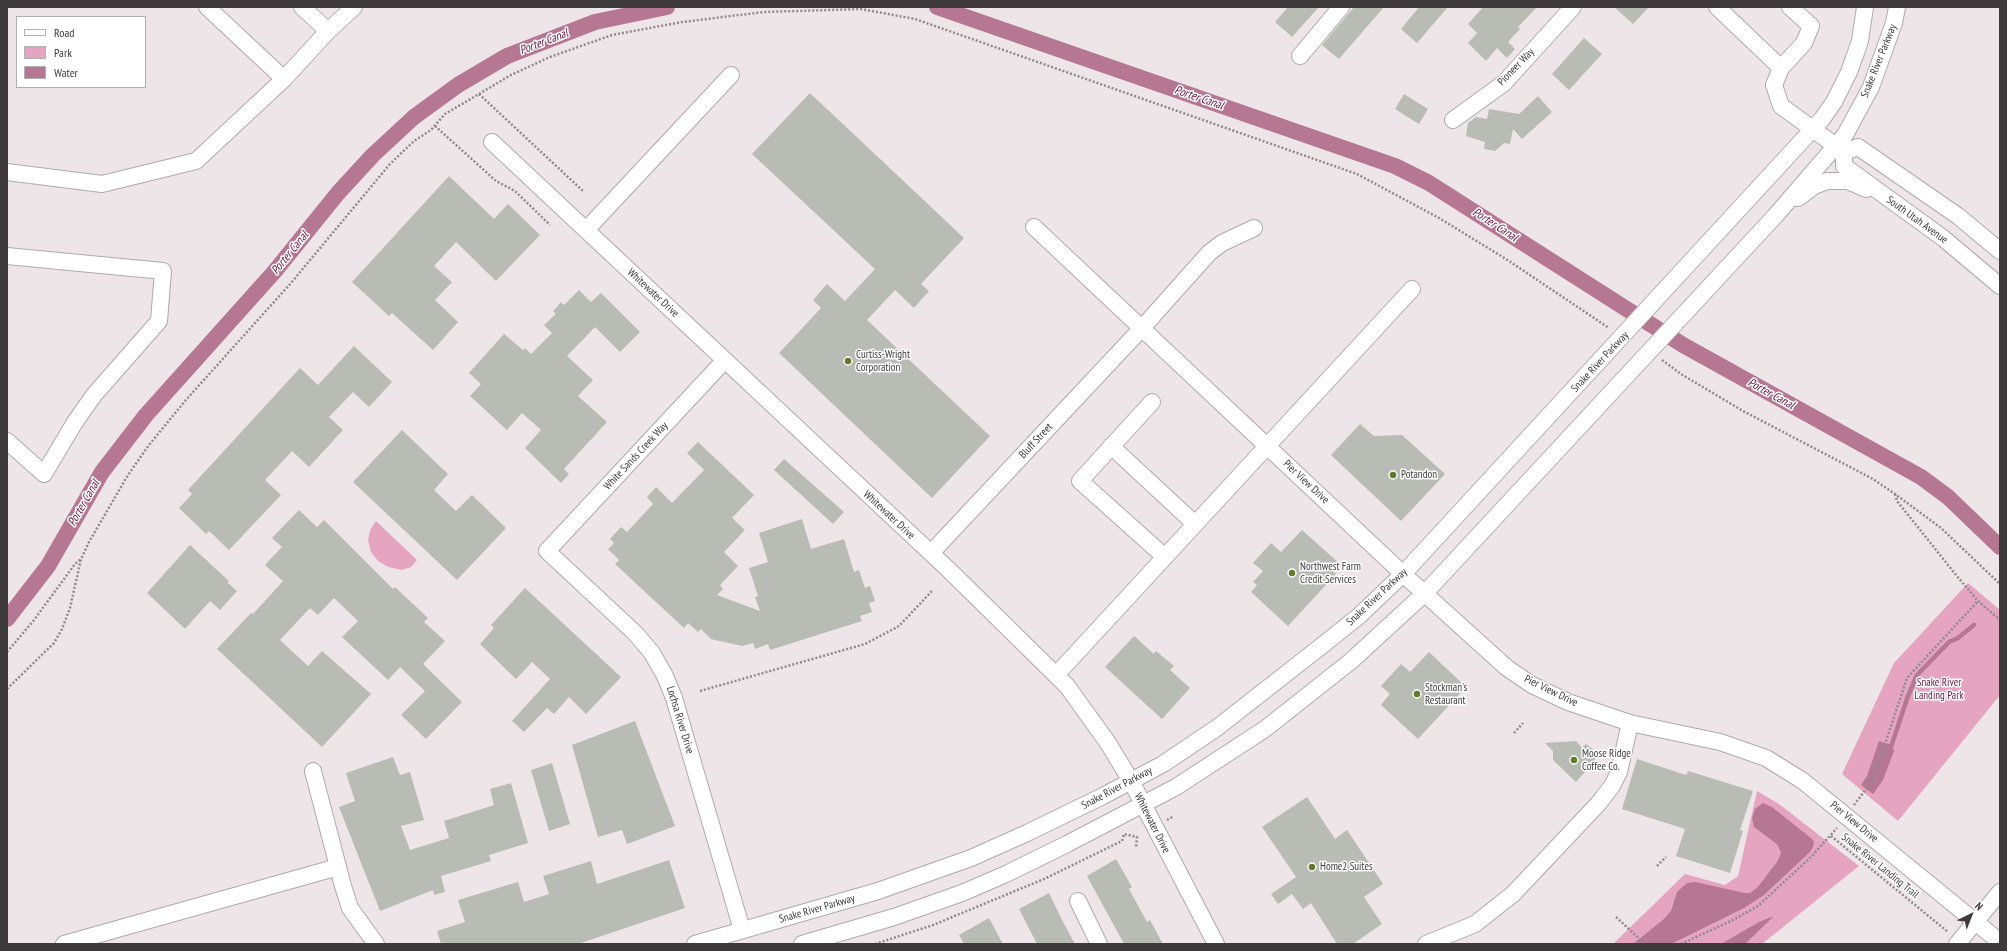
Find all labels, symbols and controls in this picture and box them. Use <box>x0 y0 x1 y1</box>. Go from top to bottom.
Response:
legend <box>16 16 146 88</box>
street label: Snake River Parkway <box>1858 22 1900 100</box>
text: Road <box>54 25 74 40</box>
water label: Porter Canal <box>518 26 570 58</box>
text: Park <box>54 45 72 60</box>
street label: Pioneer Way <box>1495 46 1537 88</box>
text: Water <box>54 65 78 80</box>
water label: Porter Canal <box>1173 83 1225 113</box>
street label: South Utah Avenue <box>1884 193 1950 247</box>
water label: Porter Canal <box>1470 205 1520 245</box>
water label: Porter Canal <box>268 229 312 277</box>
street label: Whitewater Drive <box>624 266 682 320</box>
street label: Snake River Parkway <box>1569 329 1631 395</box>
place label: Curtiss-Wright Corporation <box>856 348 910 374</box>
marker: Curtiss-Wright Corporation <box>843 356 853 366</box>
water label: Porter Canal <box>1745 375 1797 413</box>
street label: White Sands Creek Way <box>601 419 671 493</box>
street label: Bluff Street <box>1016 421 1056 461</box>
street label: Pier View Drive <box>1280 457 1332 507</box>
place label: Potandon <box>1401 468 1437 482</box>
marker: Potandon <box>1388 470 1398 480</box>
water label: Porter Canal <box>65 477 103 529</box>
street label: Whitewater Drive <box>860 488 918 542</box>
place label: Northwest Farm Credit Services <box>1300 560 1361 586</box>
street label: Snake River Parkway <box>1344 566 1410 628</box>
marker: Northwest Farm Credit Services <box>1287 568 1297 578</box>
street label: Pier View Drive <box>1522 672 1580 710</box>
park label: Snake River Landing Park <box>1914 676 1964 702</box>
place label: Stockman's Restaurant <box>1425 681 1467 707</box>
street label: Lochsa River Drive <box>663 685 697 755</box>
marker: Stockman's Restaurant <box>1412 689 1422 699</box>
place label: Moose Ridge Coffee Co. <box>1582 747 1631 773</box>
marker: Moose Ridge Coffee Co. <box>1569 755 1579 765</box>
street label: Snake River Parkway <box>1079 764 1155 812</box>
street label: Whitewater Drive <box>1131 791 1173 855</box>
street label: Pier View Drive <box>1827 799 1881 845</box>
street label: Snake River Landing Trail <box>1839 831 1921 901</box>
place label: Home2 Suites <box>1320 860 1373 874</box>
marker: Home2 Suites <box>1307 862 1317 872</box>
street label: Snake River Parkway <box>778 892 856 926</box>
north arrow <box>1951 895 1991 935</box>
text: N <box>1972 899 1986 913</box>

